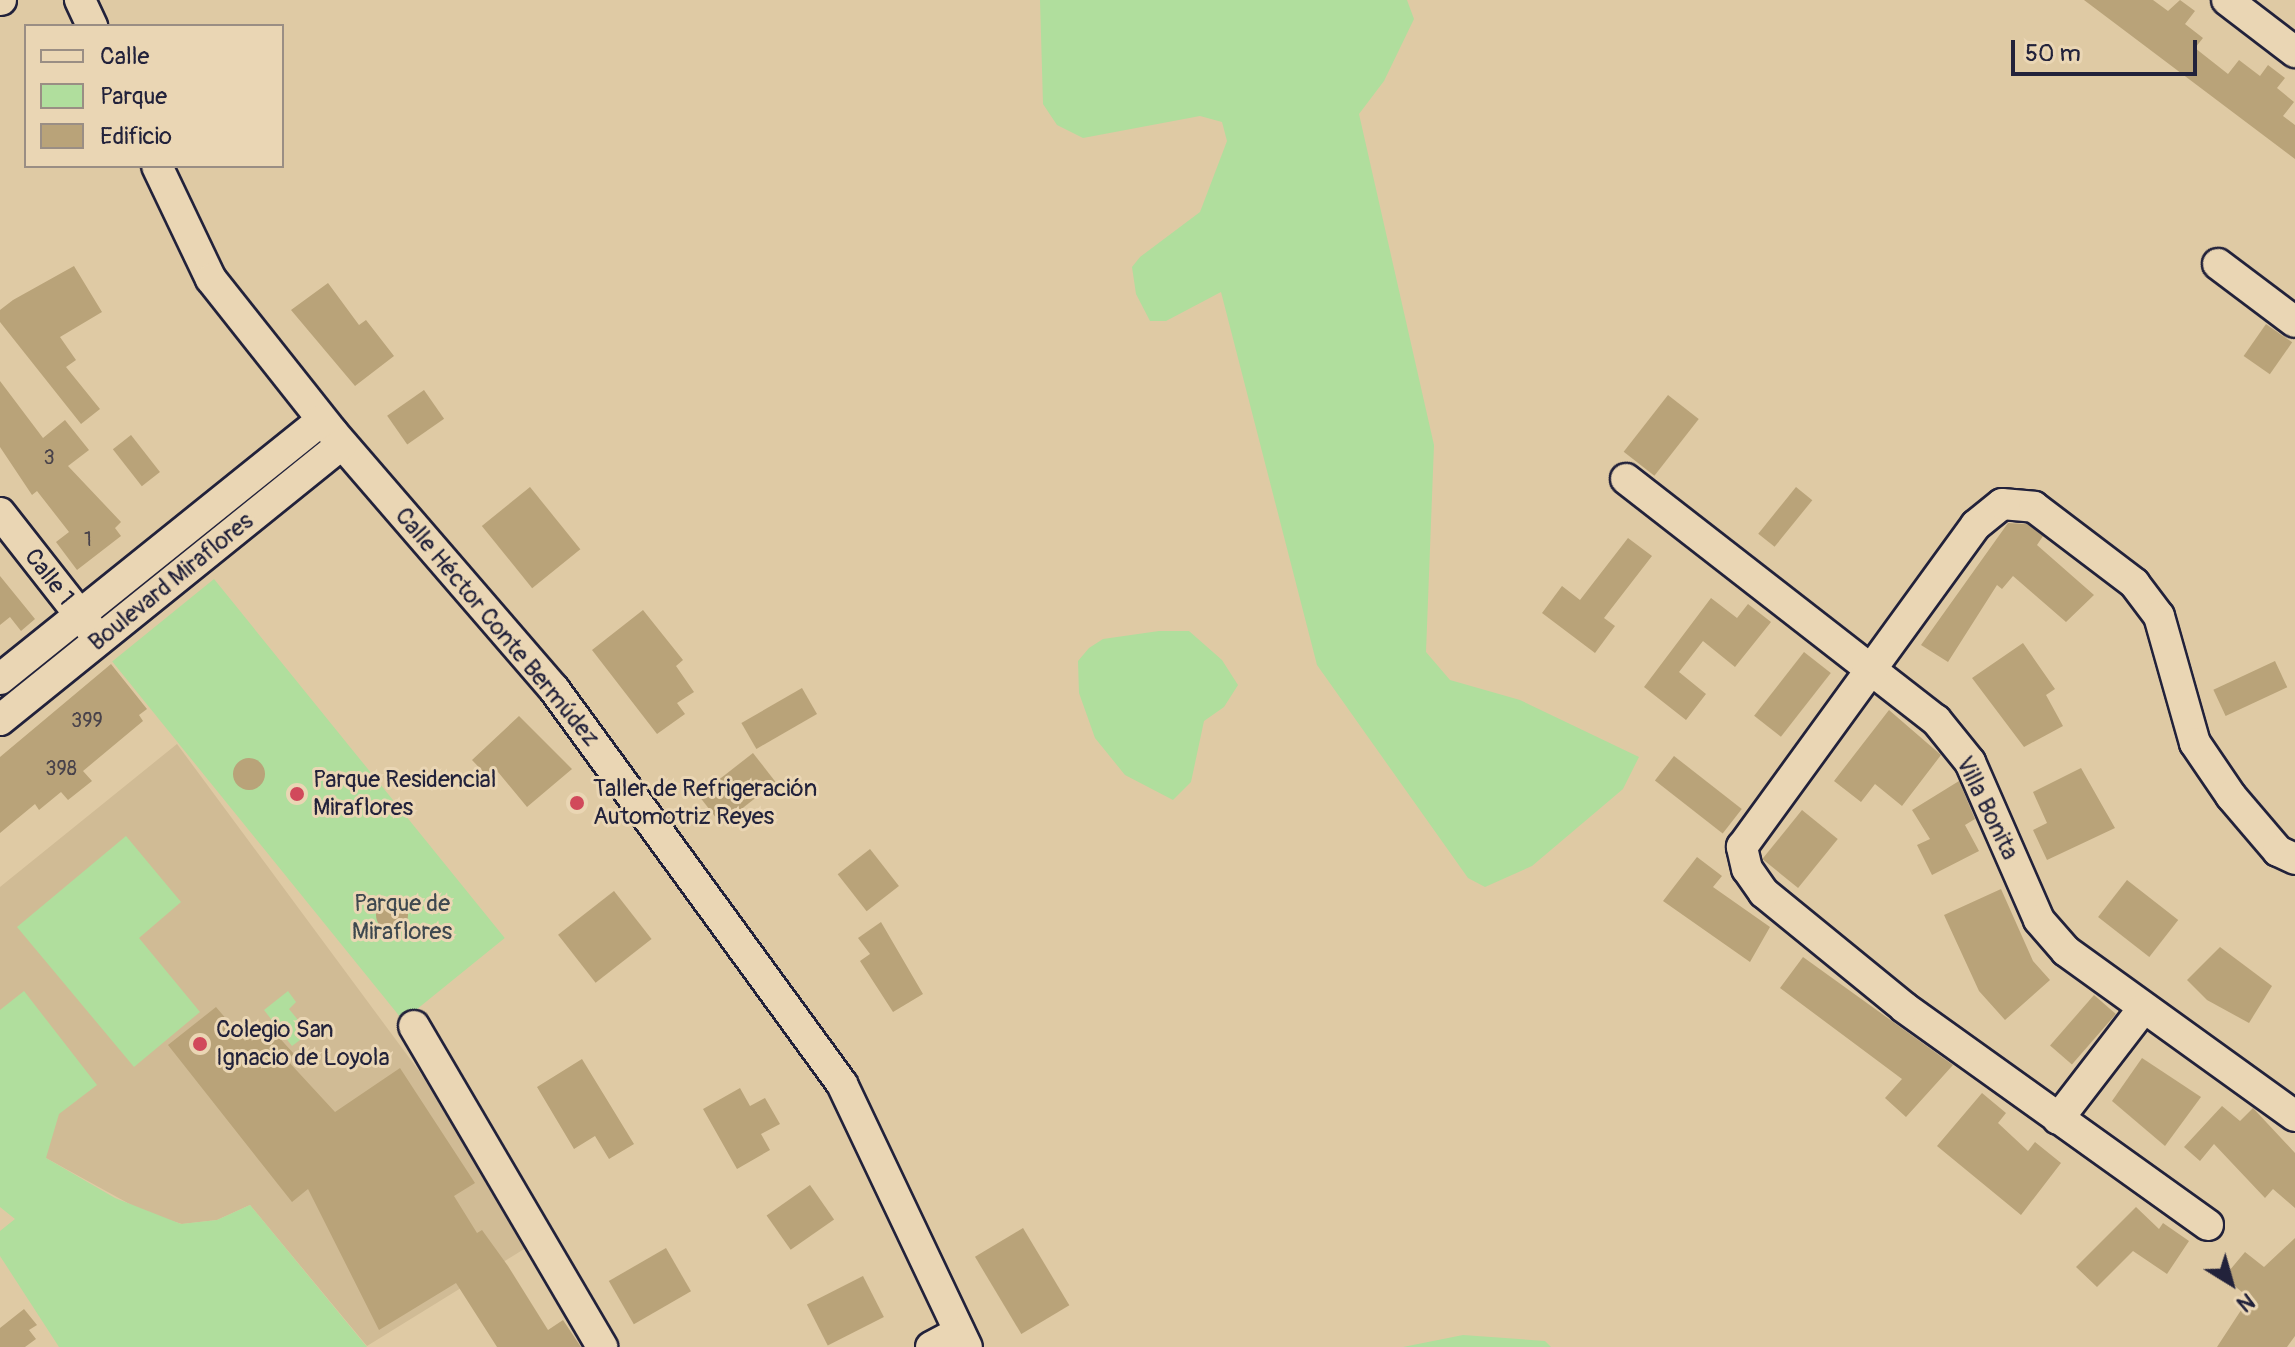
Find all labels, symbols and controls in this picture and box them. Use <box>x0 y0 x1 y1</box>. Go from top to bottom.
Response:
legend <box>24 24 284 168</box>
scale bar <box>2015 24 2201 74</box>
text: 50 m <box>2025 39 2081 68</box>
text: Calle <box>100 42 149 71</box>
text: Parque <box>100 82 167 111</box>
text: Edificio <box>100 122 172 151</box>
house number: 3 <box>43 445 55 469</box>
street label: Calle Héctor Conte Bermúdez <box>389 502 605 752</box>
street label: Boulevard Miraflores <box>83 507 259 657</box>
house number: 1 <box>84 527 92 551</box>
street label: Calle 1 <box>18 543 80 611</box>
house number: 399 <box>71 708 103 732</box>
street label: Villa Bonita <box>1950 752 2024 864</box>
house number: 398 <box>45 756 77 780</box>
place label: Parque Residencial Miraflores <box>313 766 496 822</box>
place label: Taller de Refrigeración Automotriz Reyes <box>593 775 817 831</box>
marker: Parque Residencial Miraflores <box>288 785 306 803</box>
marker: Taller de Refrigeración Automotriz Reyes <box>568 794 586 812</box>
park label: Parque de Miraflores <box>352 890 452 946</box>
place label: Colegio San Ignacio de Loyola <box>216 1016 390 1072</box>
marker: Colegio San Ignacio de Loyola <box>191 1035 209 1053</box>
north arrow <box>2191 1243 2271 1323</box>
text: N <box>2231 1287 2260 1318</box>

